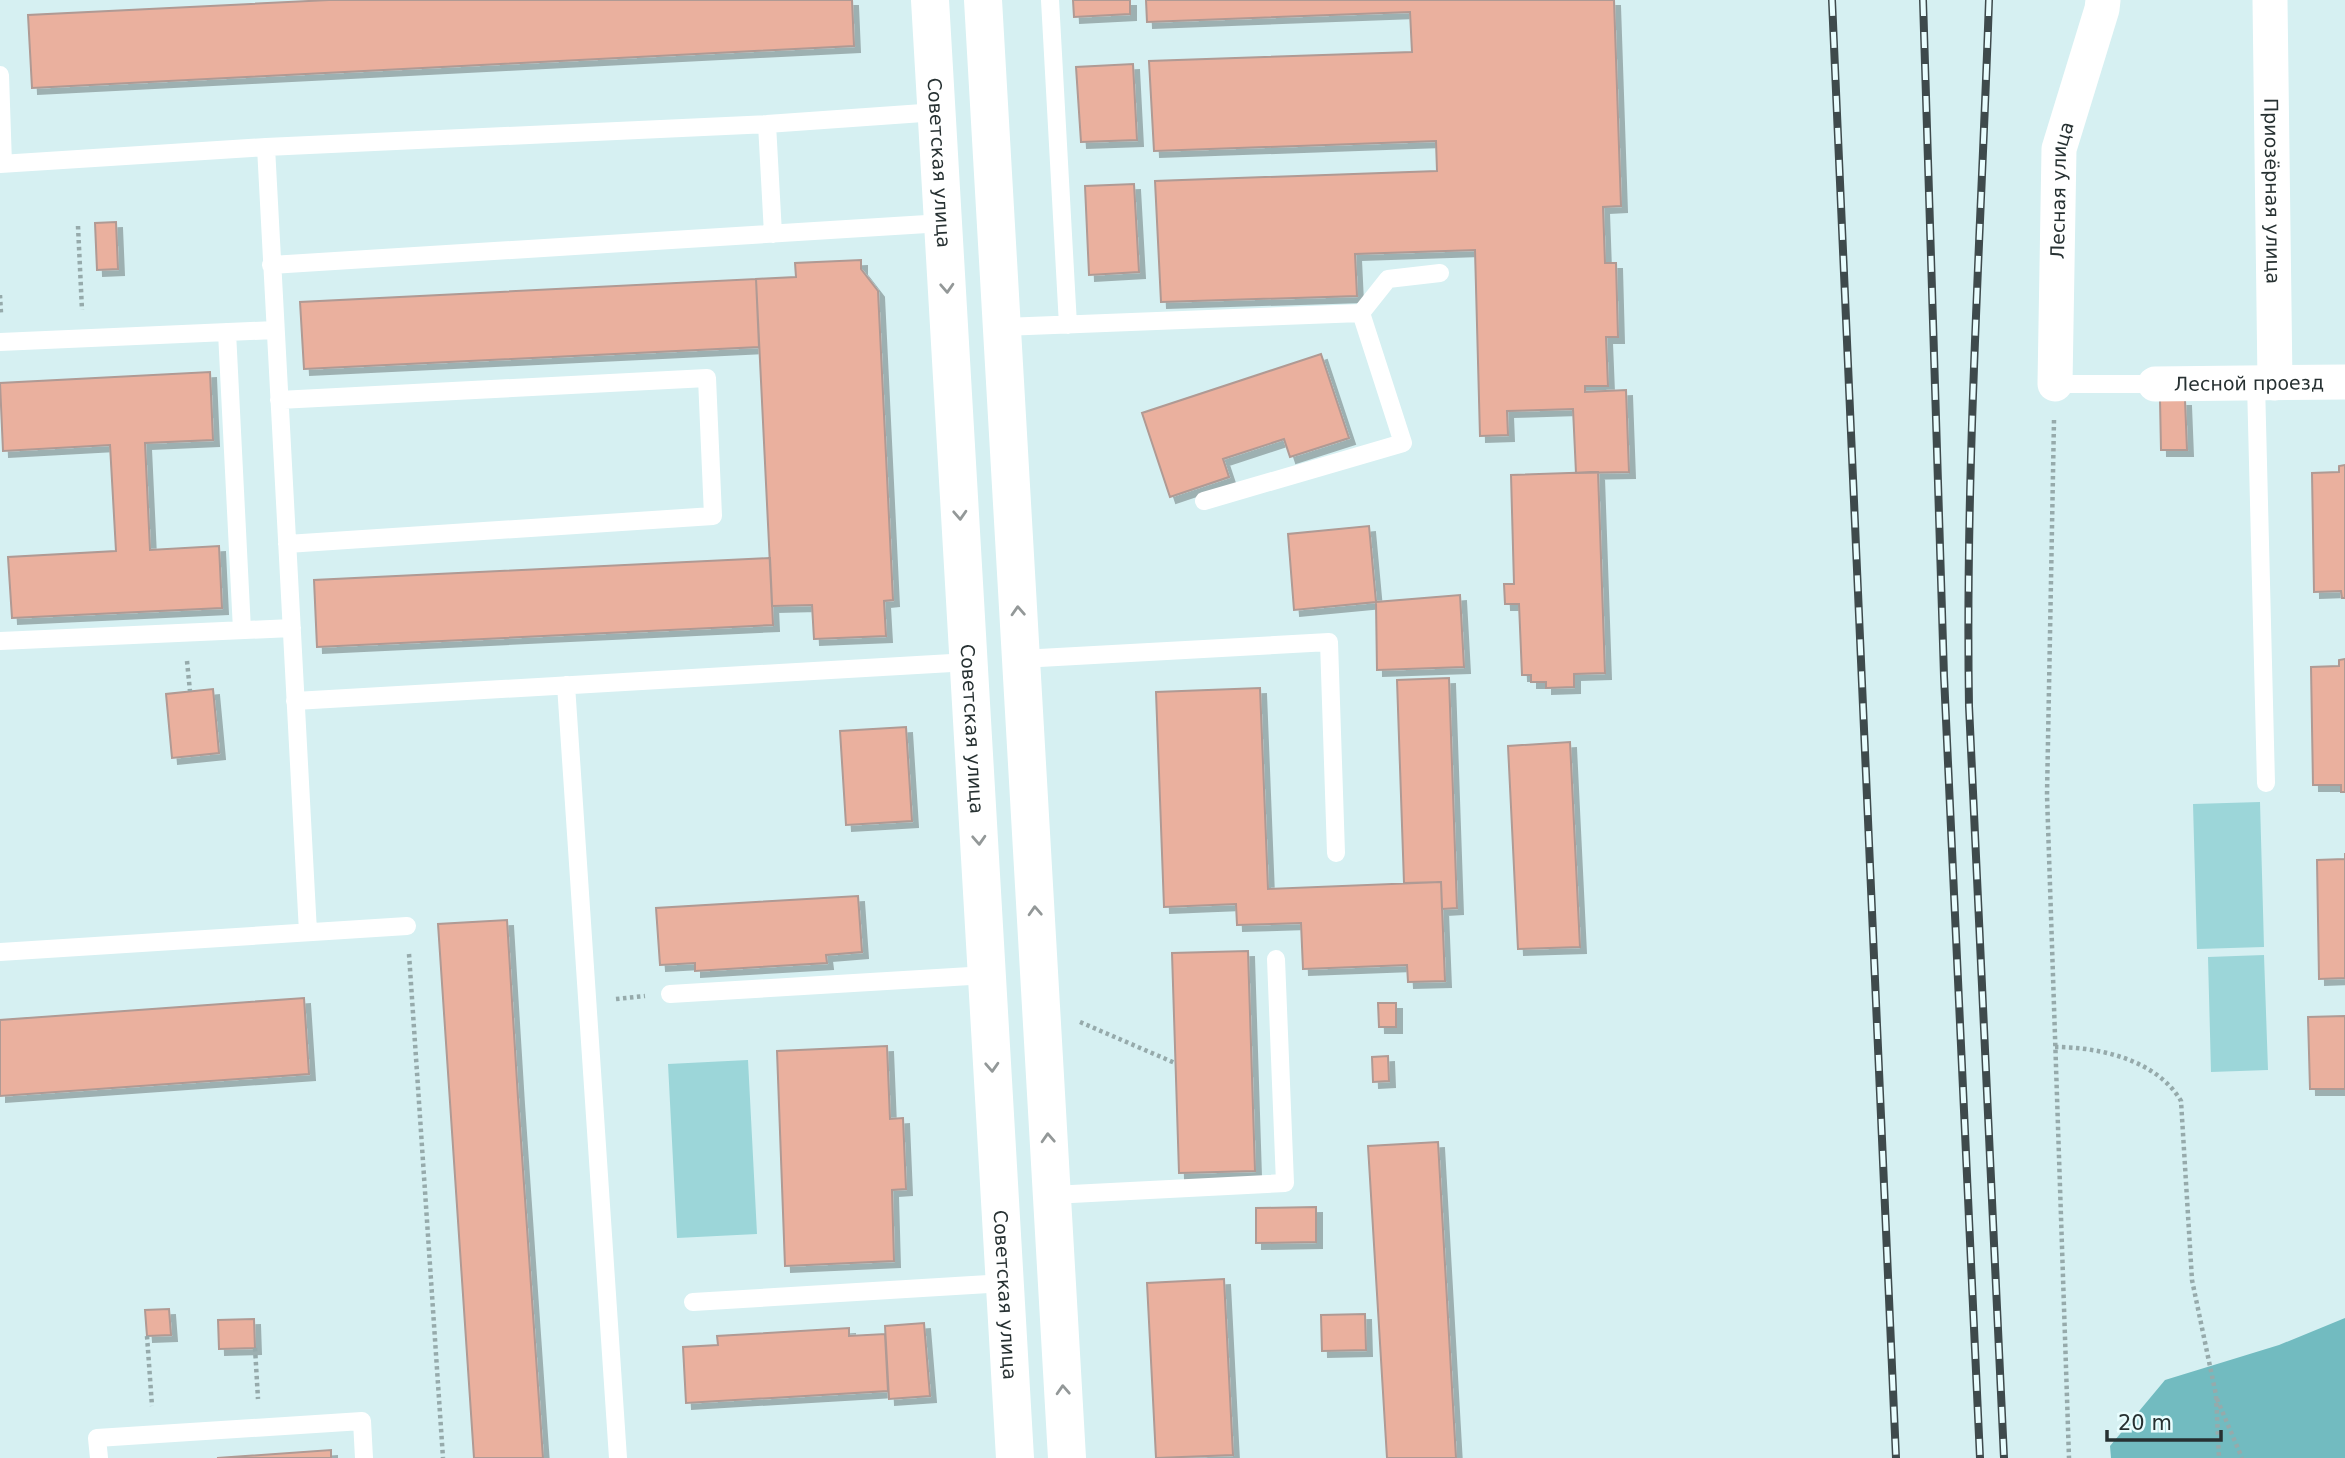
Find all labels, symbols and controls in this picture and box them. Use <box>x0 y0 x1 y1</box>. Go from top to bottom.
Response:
street label: Советская улица <box>924 77 955 248</box>
street label: Приозёрная улица <box>2260 98 2285 284</box>
street label: Лесная улица <box>2046 119 2078 259</box>
one-way arrow <box>939 283 954 294</box>
street label: Лесной проезд <box>2174 371 2324 395</box>
one-way arrow <box>952 510 967 521</box>
one-way arrow <box>1011 605 1026 616</box>
street label: Советская улица <box>957 643 988 814</box>
one-way arrow <box>971 835 986 846</box>
one-way arrow <box>1028 905 1043 916</box>
one-way arrow <box>984 1062 999 1073</box>
one-way arrow <box>1041 1133 1056 1144</box>
street label: Советская улица <box>990 1209 1021 1380</box>
one-way arrow <box>1056 1384 1071 1395</box>
scale bar <box>2107 1398 2221 1442</box>
text: 20 m <box>2118 1411 2172 1435</box>

